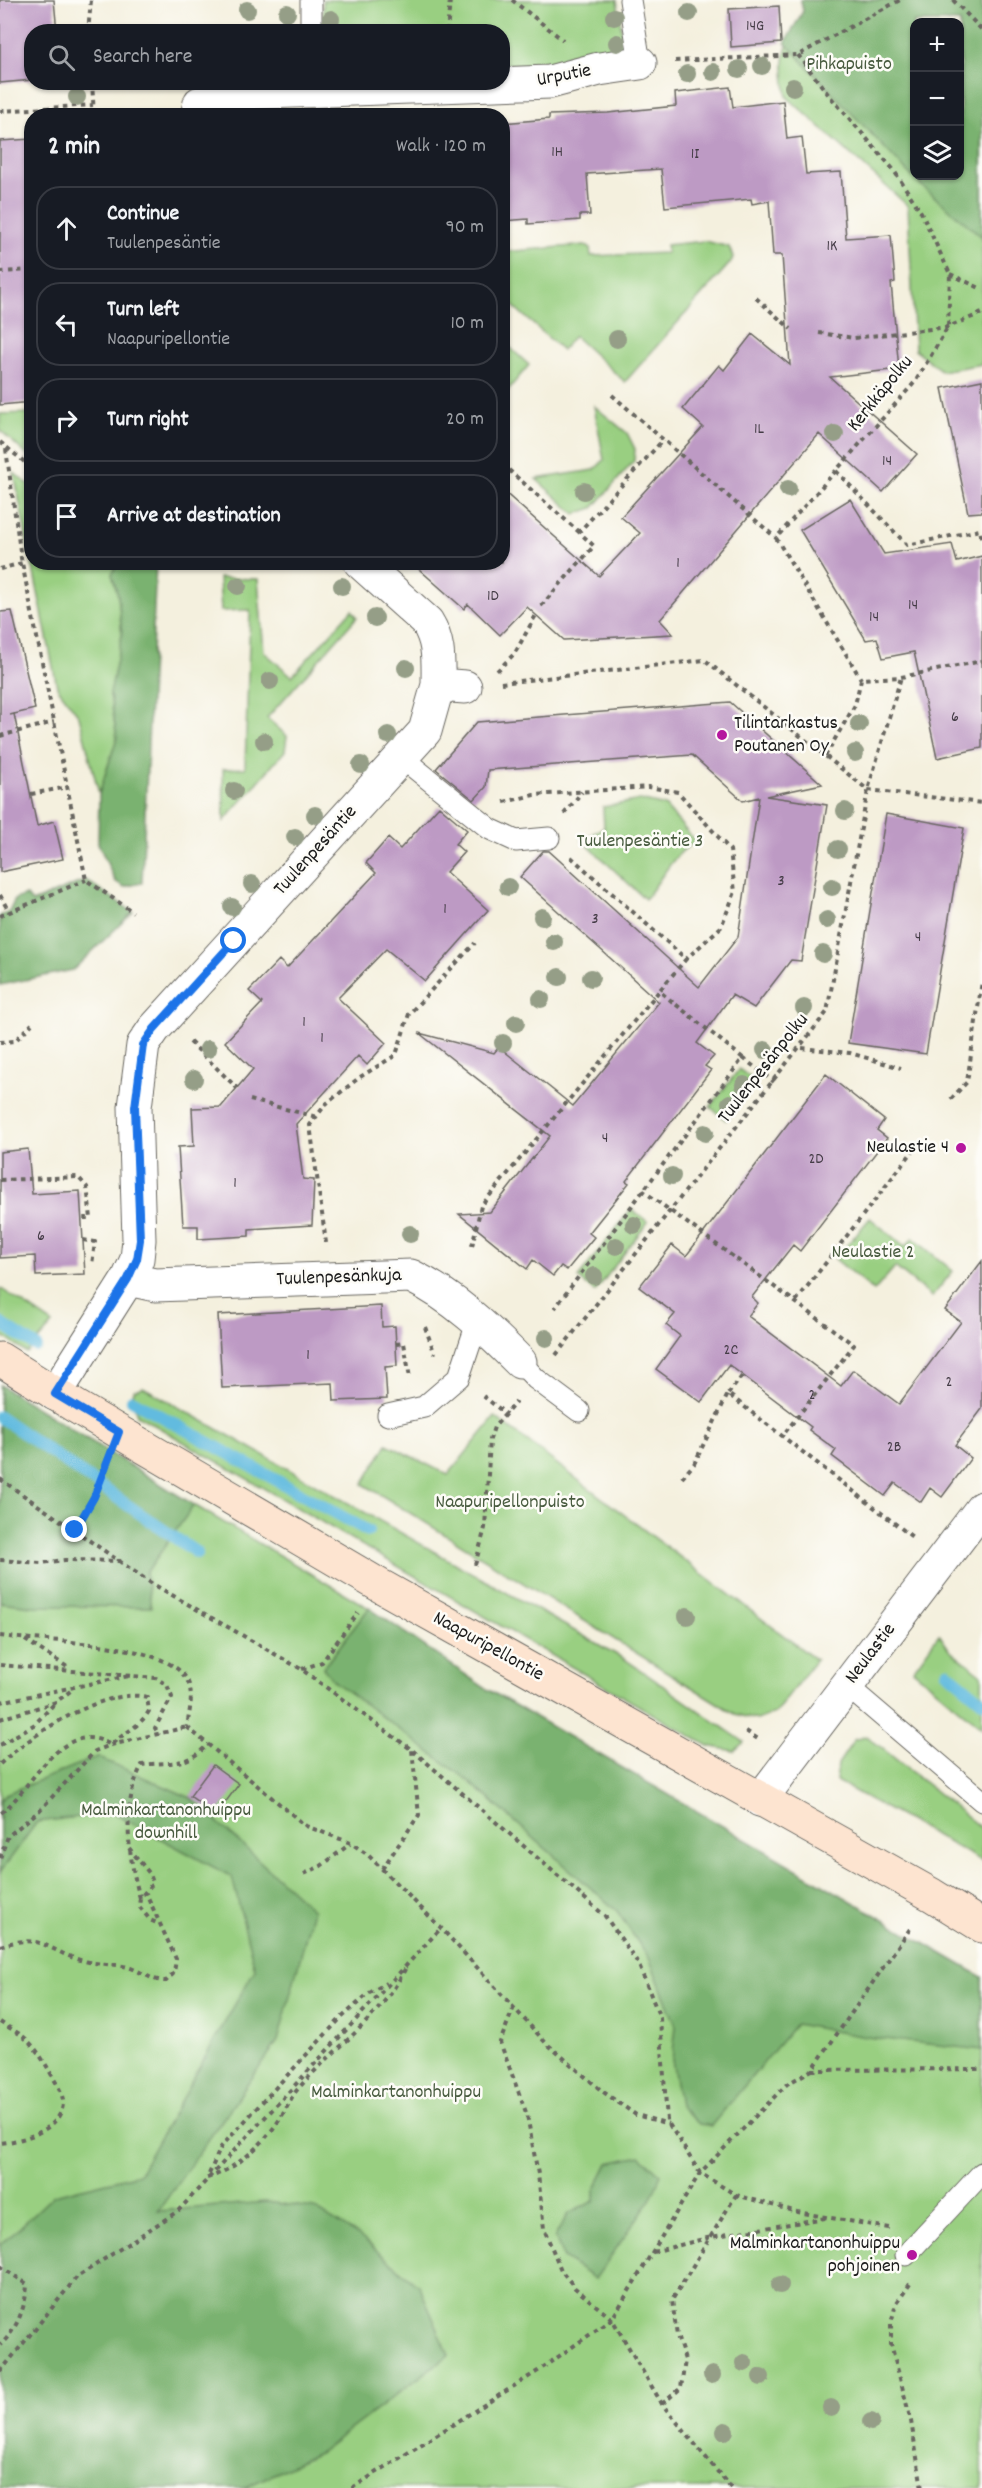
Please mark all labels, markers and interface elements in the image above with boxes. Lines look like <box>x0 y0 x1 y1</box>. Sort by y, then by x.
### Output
house number: 14G <box>746 15 764 38</box>
map controls <box>910 18 964 180</box>
button: + <box>910 18 964 72</box>
search box <box>24 24 510 90</box>
icon: search <box>45 41 78 74</box>
text: Search here <box>93 42 192 73</box>
park label: Pihkapuisto <box>806 51 892 79</box>
street label: Urputie <box>534 57 594 95</box>
button: − <box>910 72 964 126</box>
button: layers <box>910 126 964 180</box>
text: 2 min <box>48 129 100 166</box>
text: Walk · 120 m <box>396 133 486 161</box>
house number: 1H <box>551 141 563 164</box>
house number: 1I <box>691 143 699 166</box>
text: Continue <box>107 199 179 230</box>
icon: ahead <box>50 212 83 245</box>
text: 90 m <box>446 214 484 242</box>
text: Tuulenpesäntie <box>107 230 221 258</box>
house number: 1K <box>827 235 837 258</box>
text: Turn left <box>107 295 179 326</box>
icon: left <box>50 308 83 341</box>
text: 10 m <box>450 310 484 338</box>
text: Naapuripellontie <box>107 326 230 354</box>
street label: Kerkkäpolku <box>841 350 921 438</box>
icon: right <box>50 404 83 437</box>
text: Turn right <box>107 405 189 436</box>
text: 20 m <box>446 406 484 434</box>
house number: 1L <box>754 418 764 441</box>
house number: 14 <box>882 450 892 473</box>
icon: arrive <box>50 500 83 533</box>
text: Arrive at destination <box>107 501 281 532</box>
house number: 1 <box>676 552 680 575</box>
house number: 1D <box>487 585 499 608</box>
house number: 14 <box>908 594 918 617</box>
house number: 14 <box>869 606 879 629</box>
house number: 6 <box>951 706 959 729</box>
place label: Tilintarkastus Poutanen Oy <box>734 710 838 761</box>
marker: Tilintarkastus Poutanen Oy <box>715 728 729 742</box>
street label: Tuulenpesäntie <box>268 799 365 903</box>
park label: Tuulenpesäntie 3 <box>577 828 704 856</box>
house number: 3 <box>777 870 785 893</box>
house number: 1 <box>443 898 447 921</box>
house number: 3 <box>591 908 599 931</box>
house number: 4 <box>915 926 921 949</box>
route start <box>220 927 246 953</box>
street label: Tuulenpesänpolku <box>712 1008 816 1130</box>
house number: 1 <box>302 1011 306 1034</box>
house number: 1 <box>320 1027 324 1050</box>
house number: 4 <box>602 1127 608 1150</box>
place label: Neulastie 4 <box>866 1134 949 1162</box>
marker: Neulastie 4 <box>954 1141 968 1155</box>
house number: 2D <box>808 1148 824 1171</box>
house number: 1 <box>233 1172 237 1195</box>
house number: 6 <box>37 1225 45 1248</box>
park label: Neulastie 2 <box>831 1239 915 1267</box>
street label: Tuulenpesänkuja <box>276 1262 403 1294</box>
house number: 2C <box>724 1339 739 1362</box>
house number: 1 <box>306 1344 310 1367</box>
house number: 2 <box>946 1371 953 1394</box>
house number: 2 <box>809 1384 816 1407</box>
house number: 2B <box>887 1436 901 1459</box>
park label: Naapuripellonpuisto <box>435 1489 585 1517</box>
route end <box>61 1516 87 1542</box>
street label: Naapuripellontie <box>427 1605 549 1689</box>
street label: Neulastie <box>839 1618 903 1690</box>
park label: Malminkartanonhuippu downhill <box>81 1797 251 1848</box>
park label: Malminkartanonhuippu <box>311 2079 481 2107</box>
place label: Malminkartanonhuippu pohjoinen <box>730 2230 900 2281</box>
marker: Malminkartanonhuippu pohjoinen <box>905 2248 919 2262</box>

